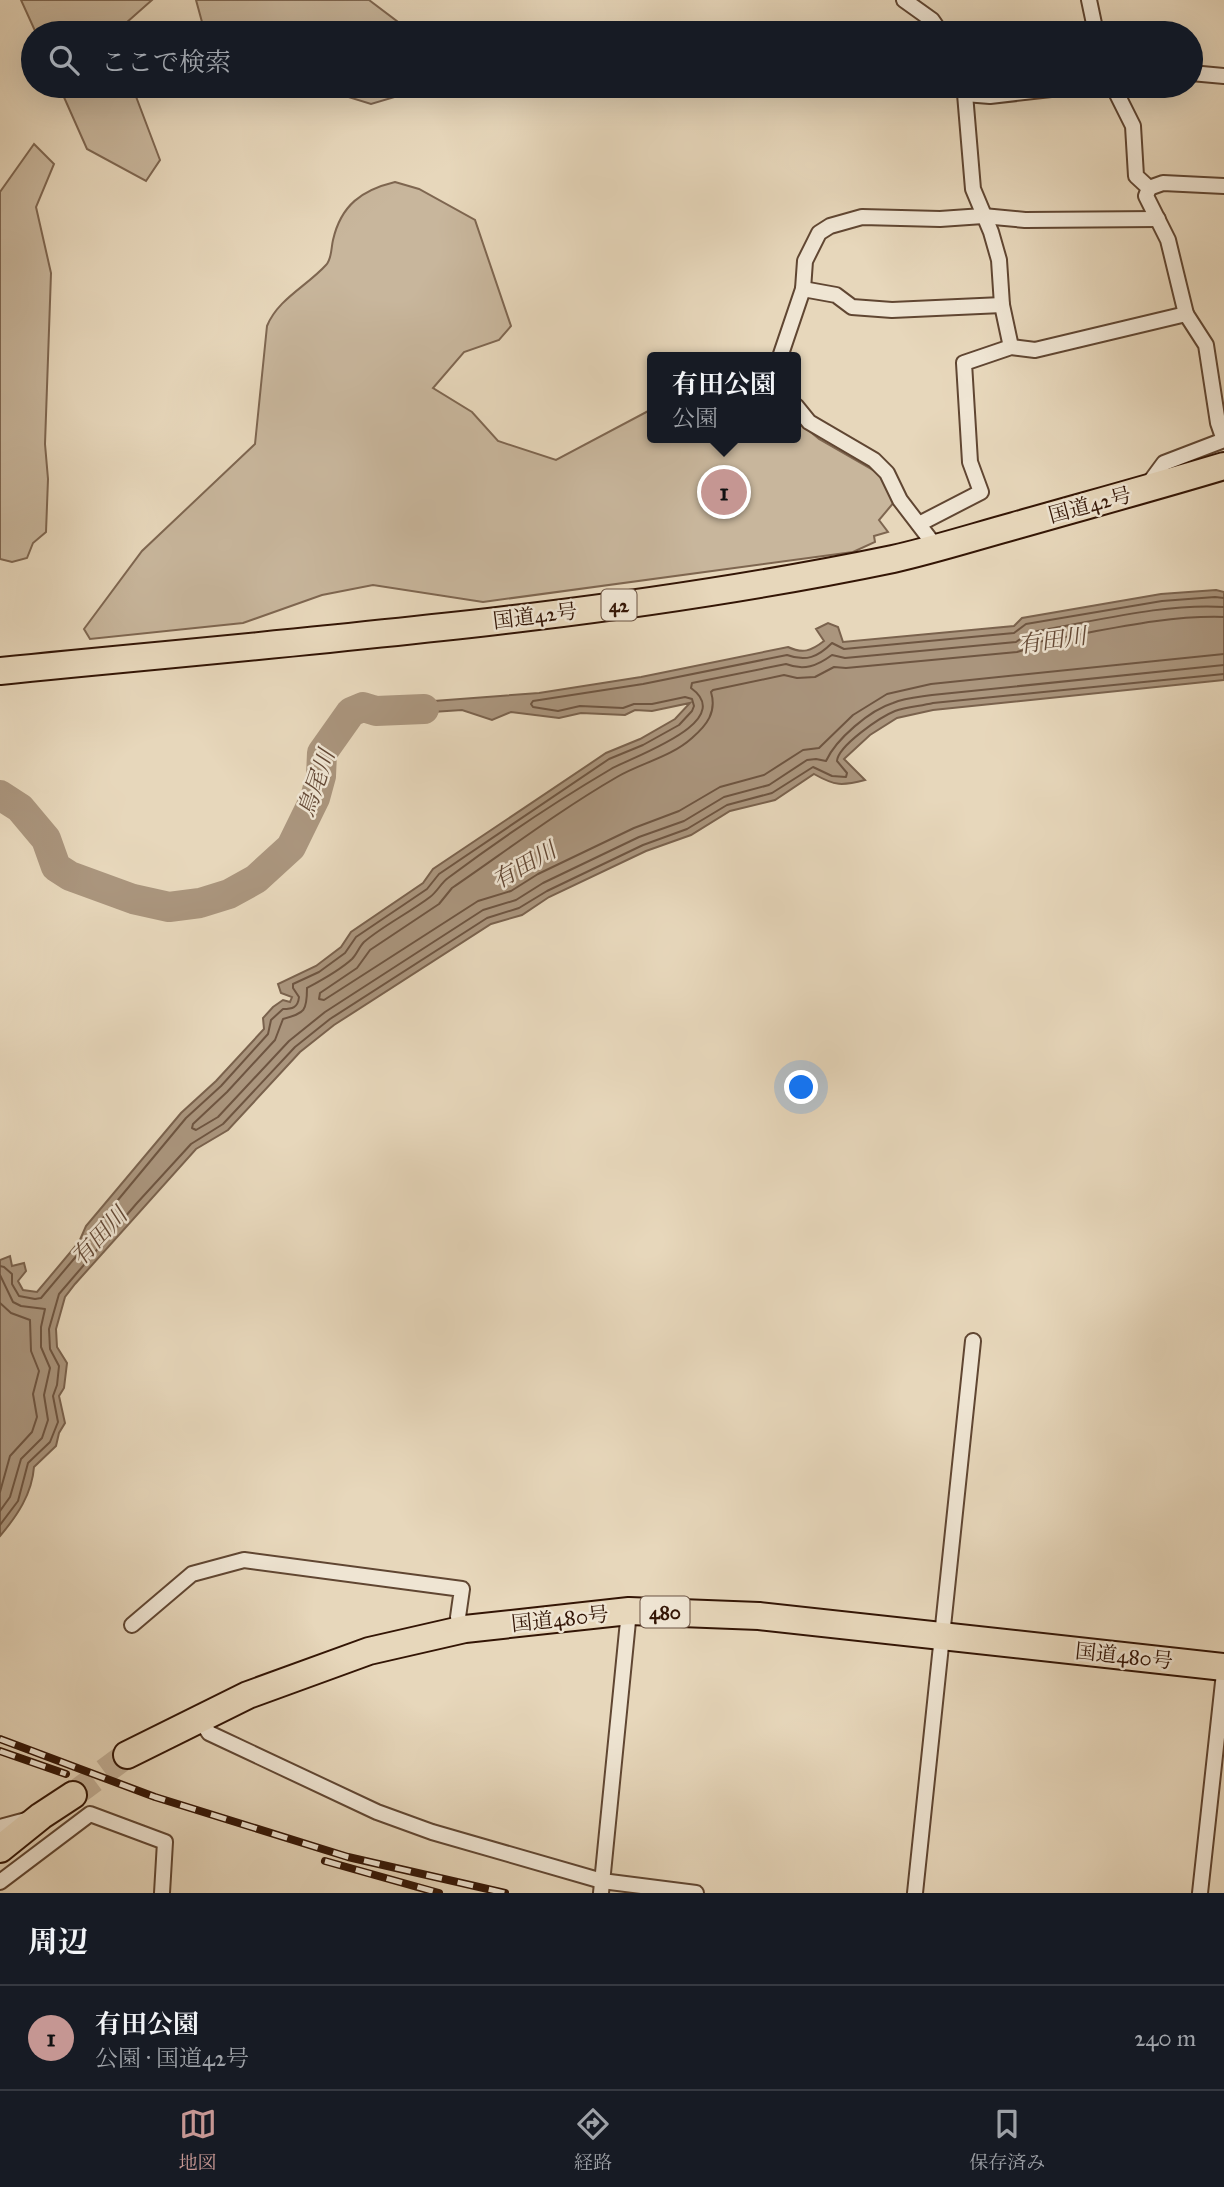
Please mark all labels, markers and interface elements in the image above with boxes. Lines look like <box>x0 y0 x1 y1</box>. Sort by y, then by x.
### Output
search box <box>21 21 1203 98</box>
icon: search <box>45 41 83 79</box>
text: ここで検索 <box>101 46 231 78</box>
popup <box>647 352 801 443</box>
text: 有田公園 <box>672 368 776 400</box>
text: 公園 <box>672 404 718 432</box>
pin: 1 <box>701 466 747 518</box>
street label: 国道42号 <box>1046 481 1134 529</box>
road number: 42 <box>602 590 636 620</box>
street label: 国道42号 <box>491 598 579 634</box>
water label: 有田川 <box>1016 621 1091 659</box>
water label: 鳥尾川 <box>292 743 341 820</box>
water label: 有田川 <box>487 834 563 894</box>
your location <box>784 1070 818 1104</box>
water label: 有田川 <box>65 1199 135 1271</box>
road number: 480 <box>640 1596 690 1628</box>
street label: 国道480号 <box>510 1601 610 1637</box>
street label: 国道480号 <box>1074 1638 1174 1674</box>
text: 周辺 <box>28 1924 88 1960</box>
text: 有田公園 <box>95 2008 199 2040</box>
text: 1 <box>46 2024 56 2052</box>
text: 240 m <box>1134 2024 1196 2052</box>
text: 公園 · 国道42号 <box>95 2044 249 2072</box>
tab: 地図 <box>179 2105 217 2174</box>
tab: 経路 <box>574 2105 612 2174</box>
tab: 保存済み <box>969 2105 1045 2174</box>

